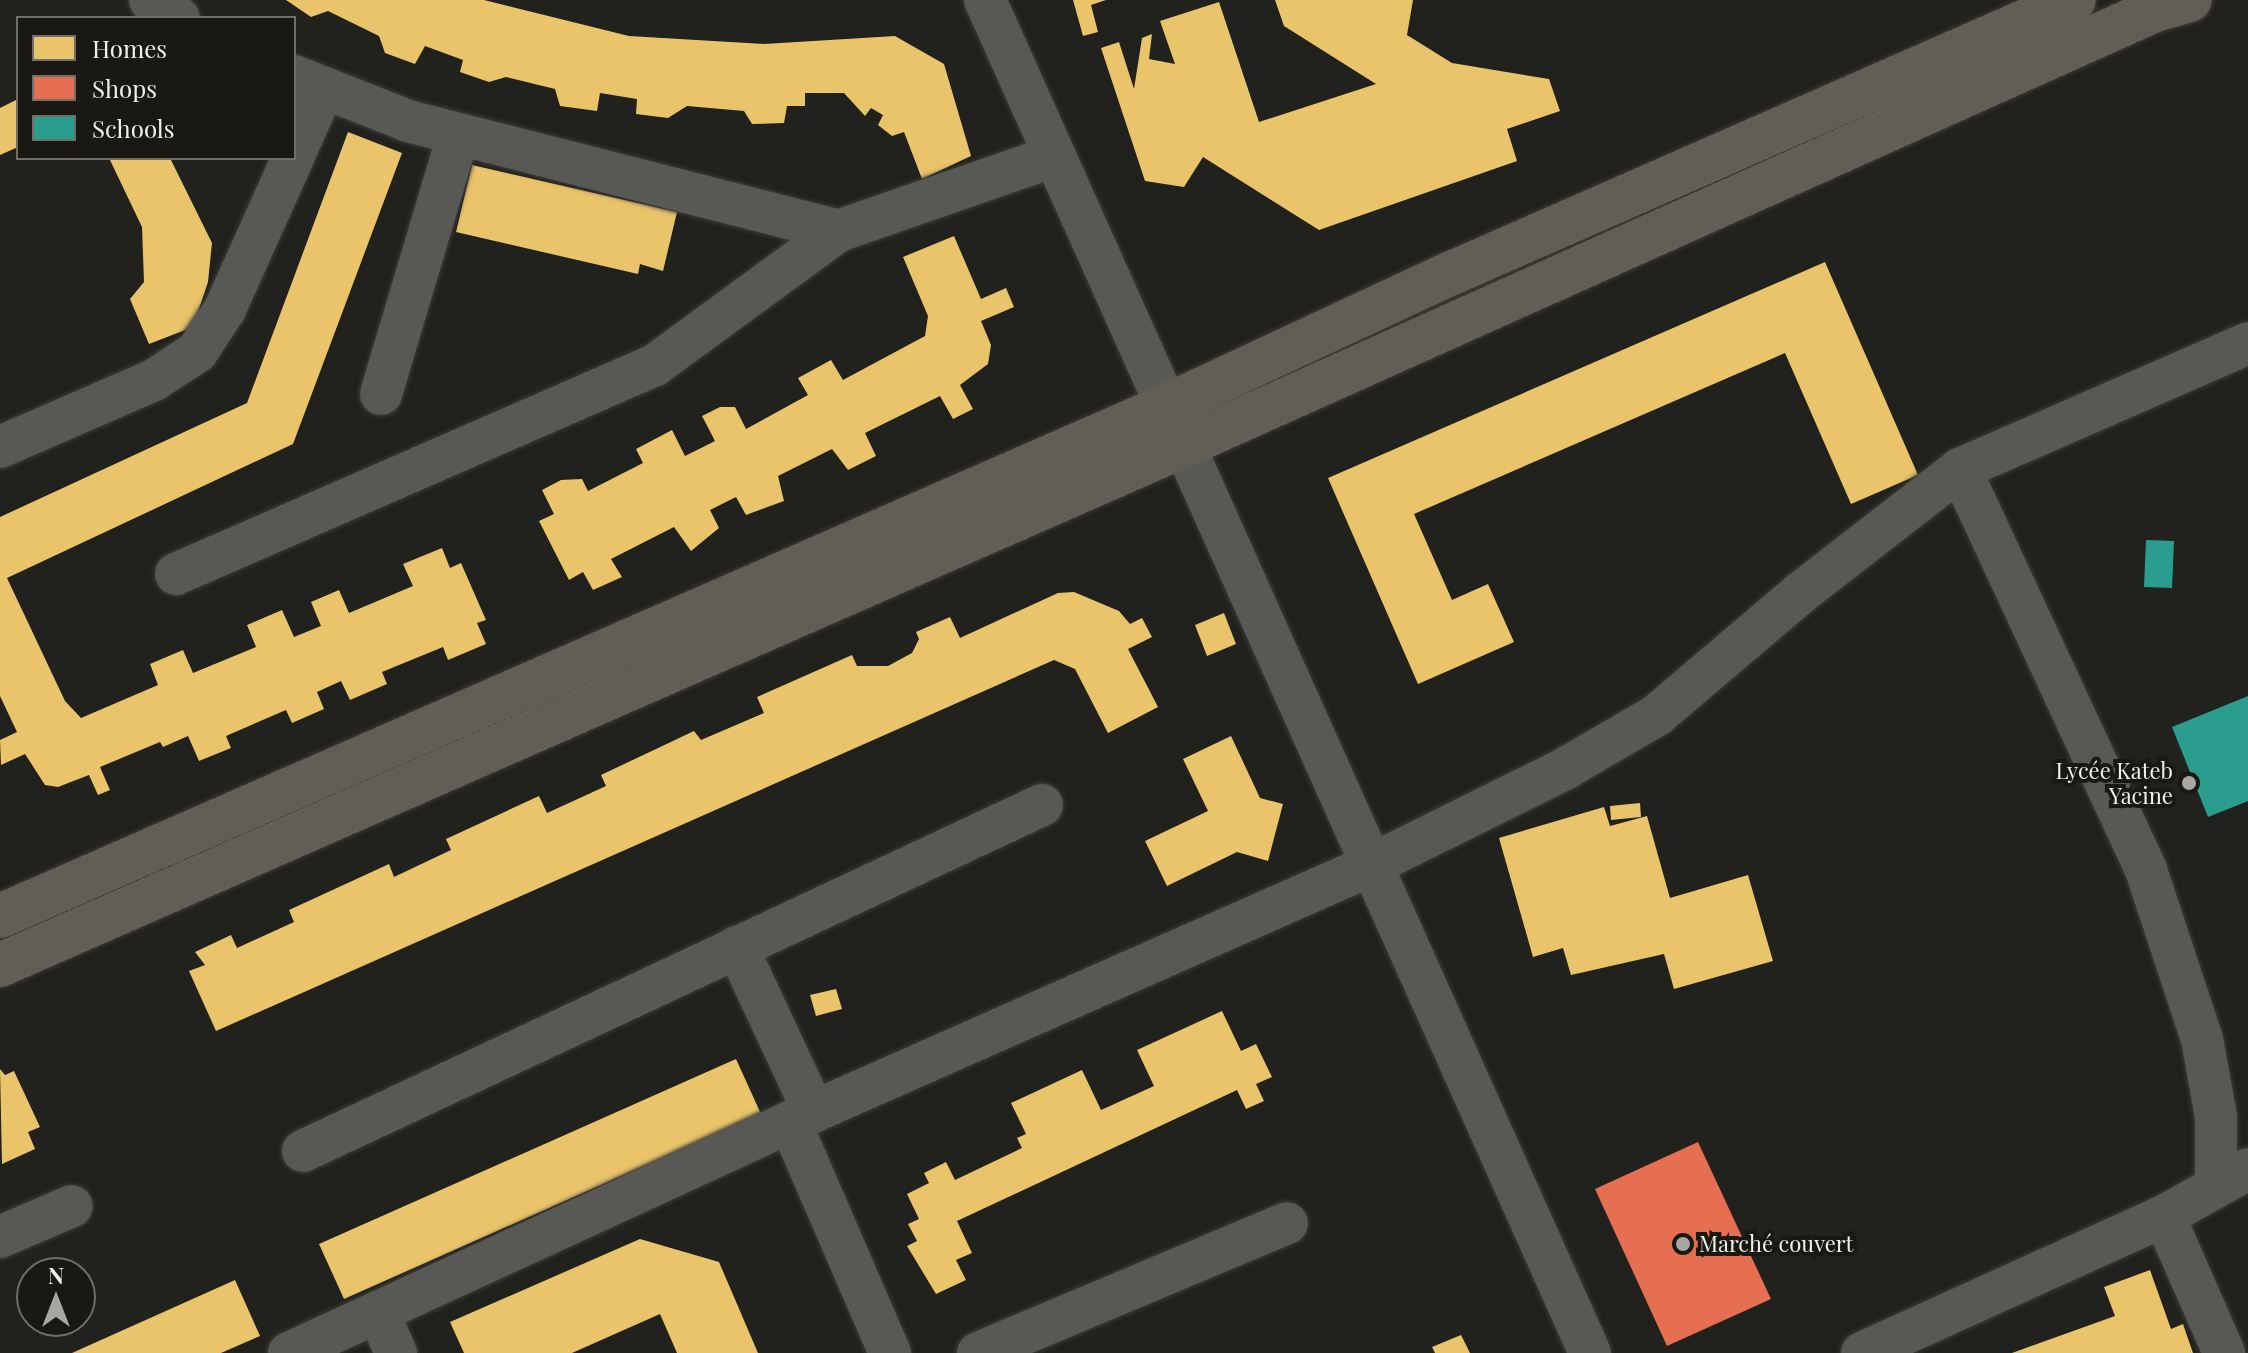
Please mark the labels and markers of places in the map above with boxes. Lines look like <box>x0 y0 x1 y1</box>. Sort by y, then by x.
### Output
place label: Lycée Kateb Yacine <box>2055 757 2173 808</box>
marker: Lycée Kateb Yacine <box>2180 774 2198 792</box>
place label: Marché couvert <box>1699 1231 1853 1257</box>
marker: Marché couvert <box>1674 1235 1692 1253</box>

